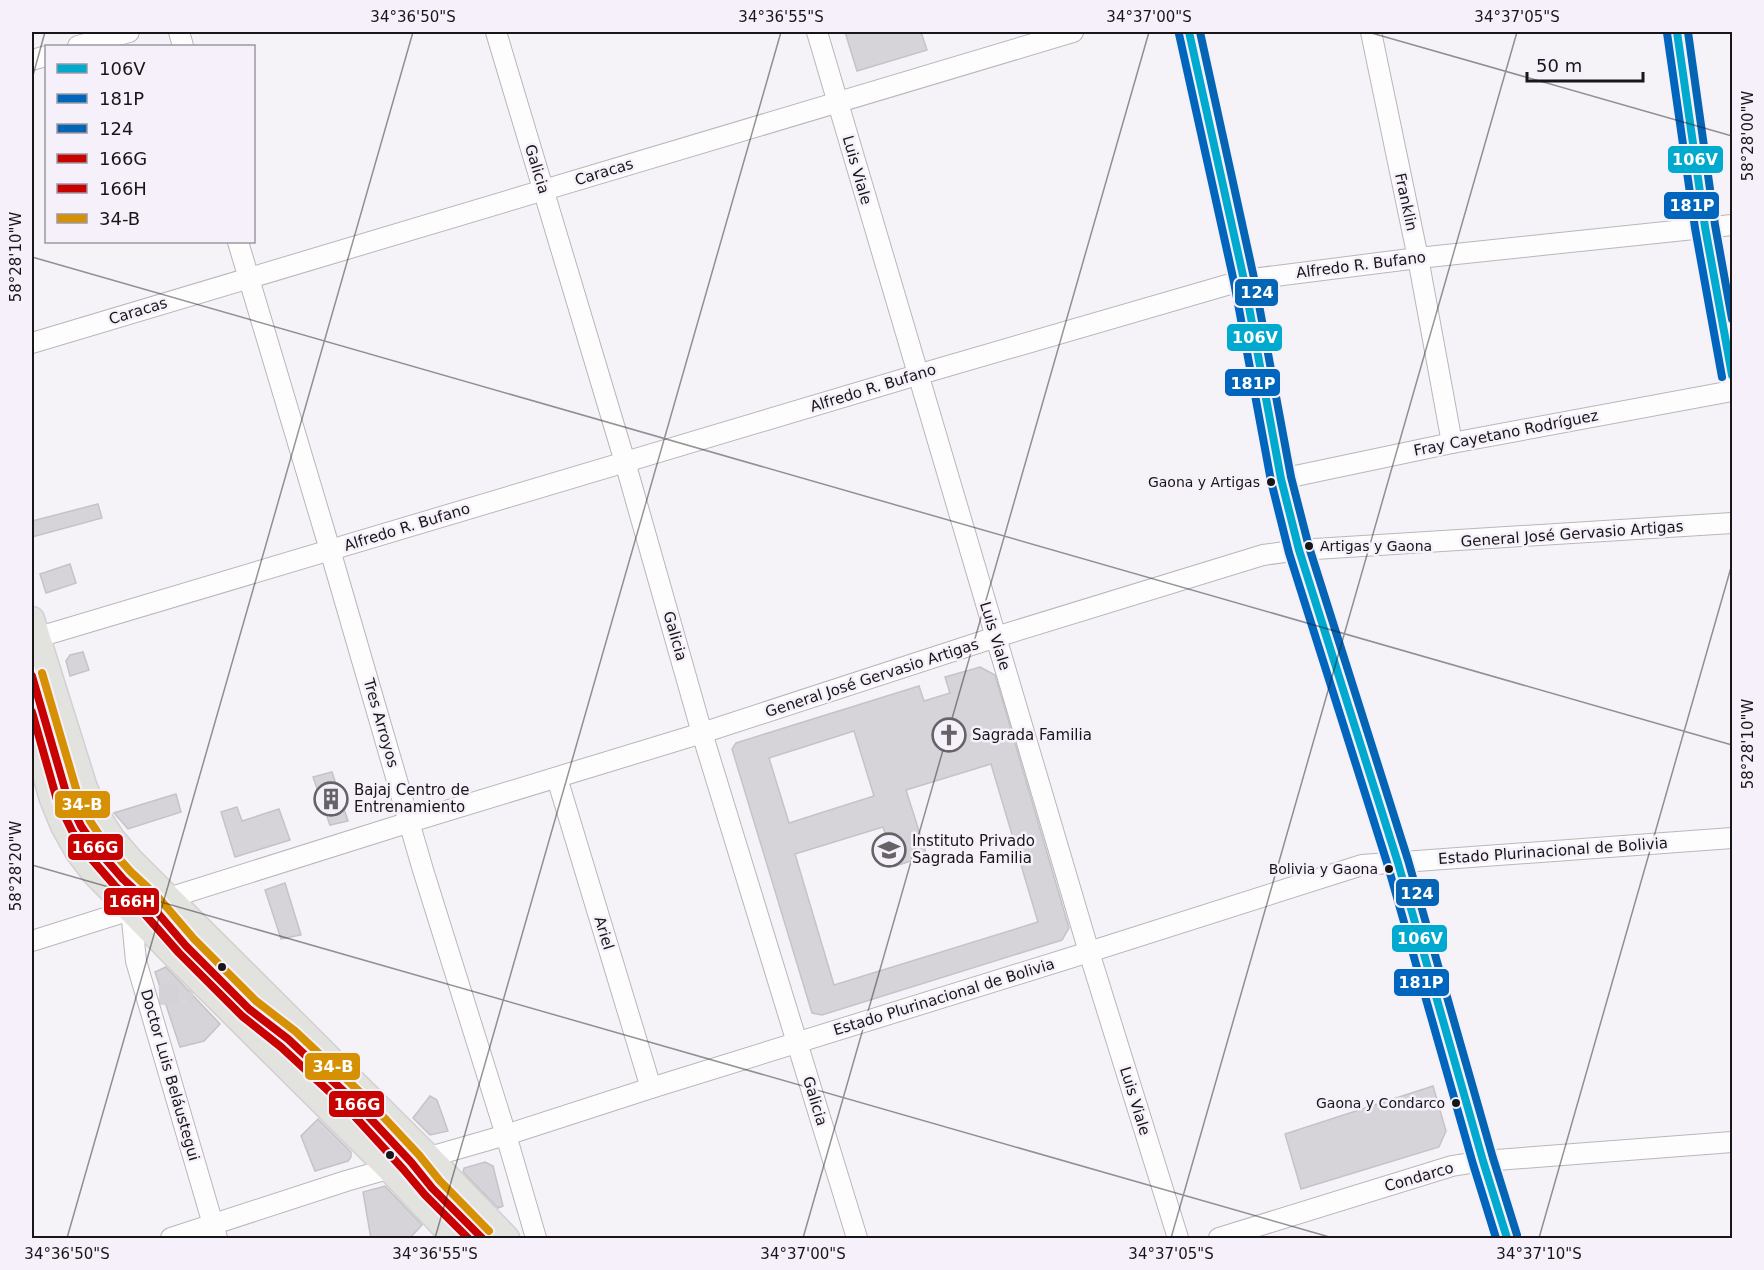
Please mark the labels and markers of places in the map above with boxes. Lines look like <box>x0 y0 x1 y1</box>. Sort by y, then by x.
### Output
place label: Gaona y Artigas <box>1148 474 1260 490</box>
marker: Gaona y Artigas <box>1265 476 1277 488</box>
place label: Artigas y Gaona <box>1320 538 1432 554</box>
marker: Artigas y Gaona <box>1303 540 1315 552</box>
church icon: Sagrada Familia <box>931 717 967 753</box>
place label: Sagrada Familia <box>972 726 1092 744</box>
building icon: Bajaj Centro de Entrenamiento <box>313 781 349 817</box>
place label: Bajaj Centro de Entrenamiento <box>354 781 469 816</box>
school or university icon: Instituto Privado Sagrada Familia <box>871 832 907 868</box>
place label: Instituto Privado Sagrada Familia <box>912 832 1035 867</box>
place label: Bolivia y Gaona <box>1269 861 1378 877</box>
marker: Bolivia y Gaona <box>1383 863 1395 875</box>
unlabelled marker <box>216 961 228 973</box>
place label: Gaona y Condarco <box>1316 1095 1445 1111</box>
marker: Gaona y Condarco <box>1450 1097 1462 1109</box>
unlabelled marker <box>384 1149 396 1161</box>

